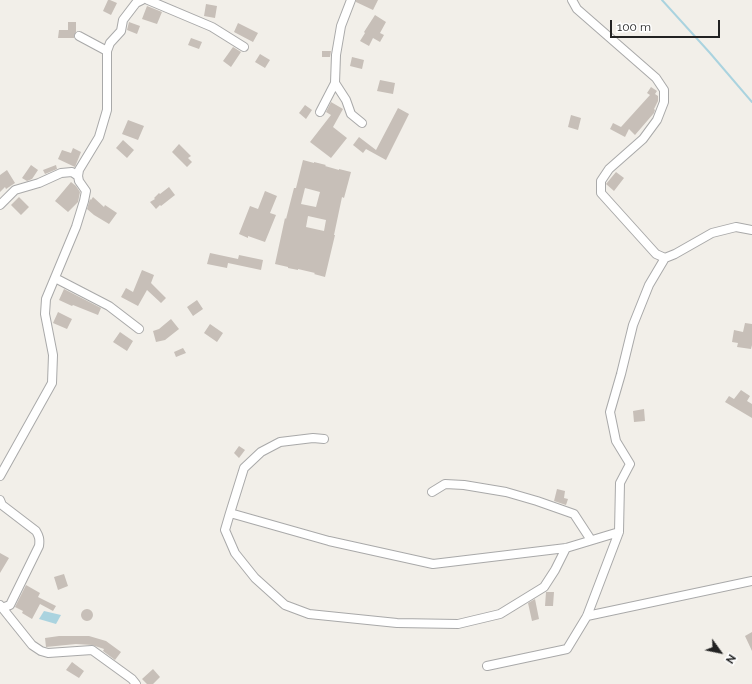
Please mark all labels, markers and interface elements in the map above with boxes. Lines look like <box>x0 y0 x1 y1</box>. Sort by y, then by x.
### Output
scale bar <box>612 12 722 38</box>
text: 100 m <box>617 20 651 34</box>
north arrow <box>700 632 740 672</box>
text: N <box>723 652 738 666</box>

